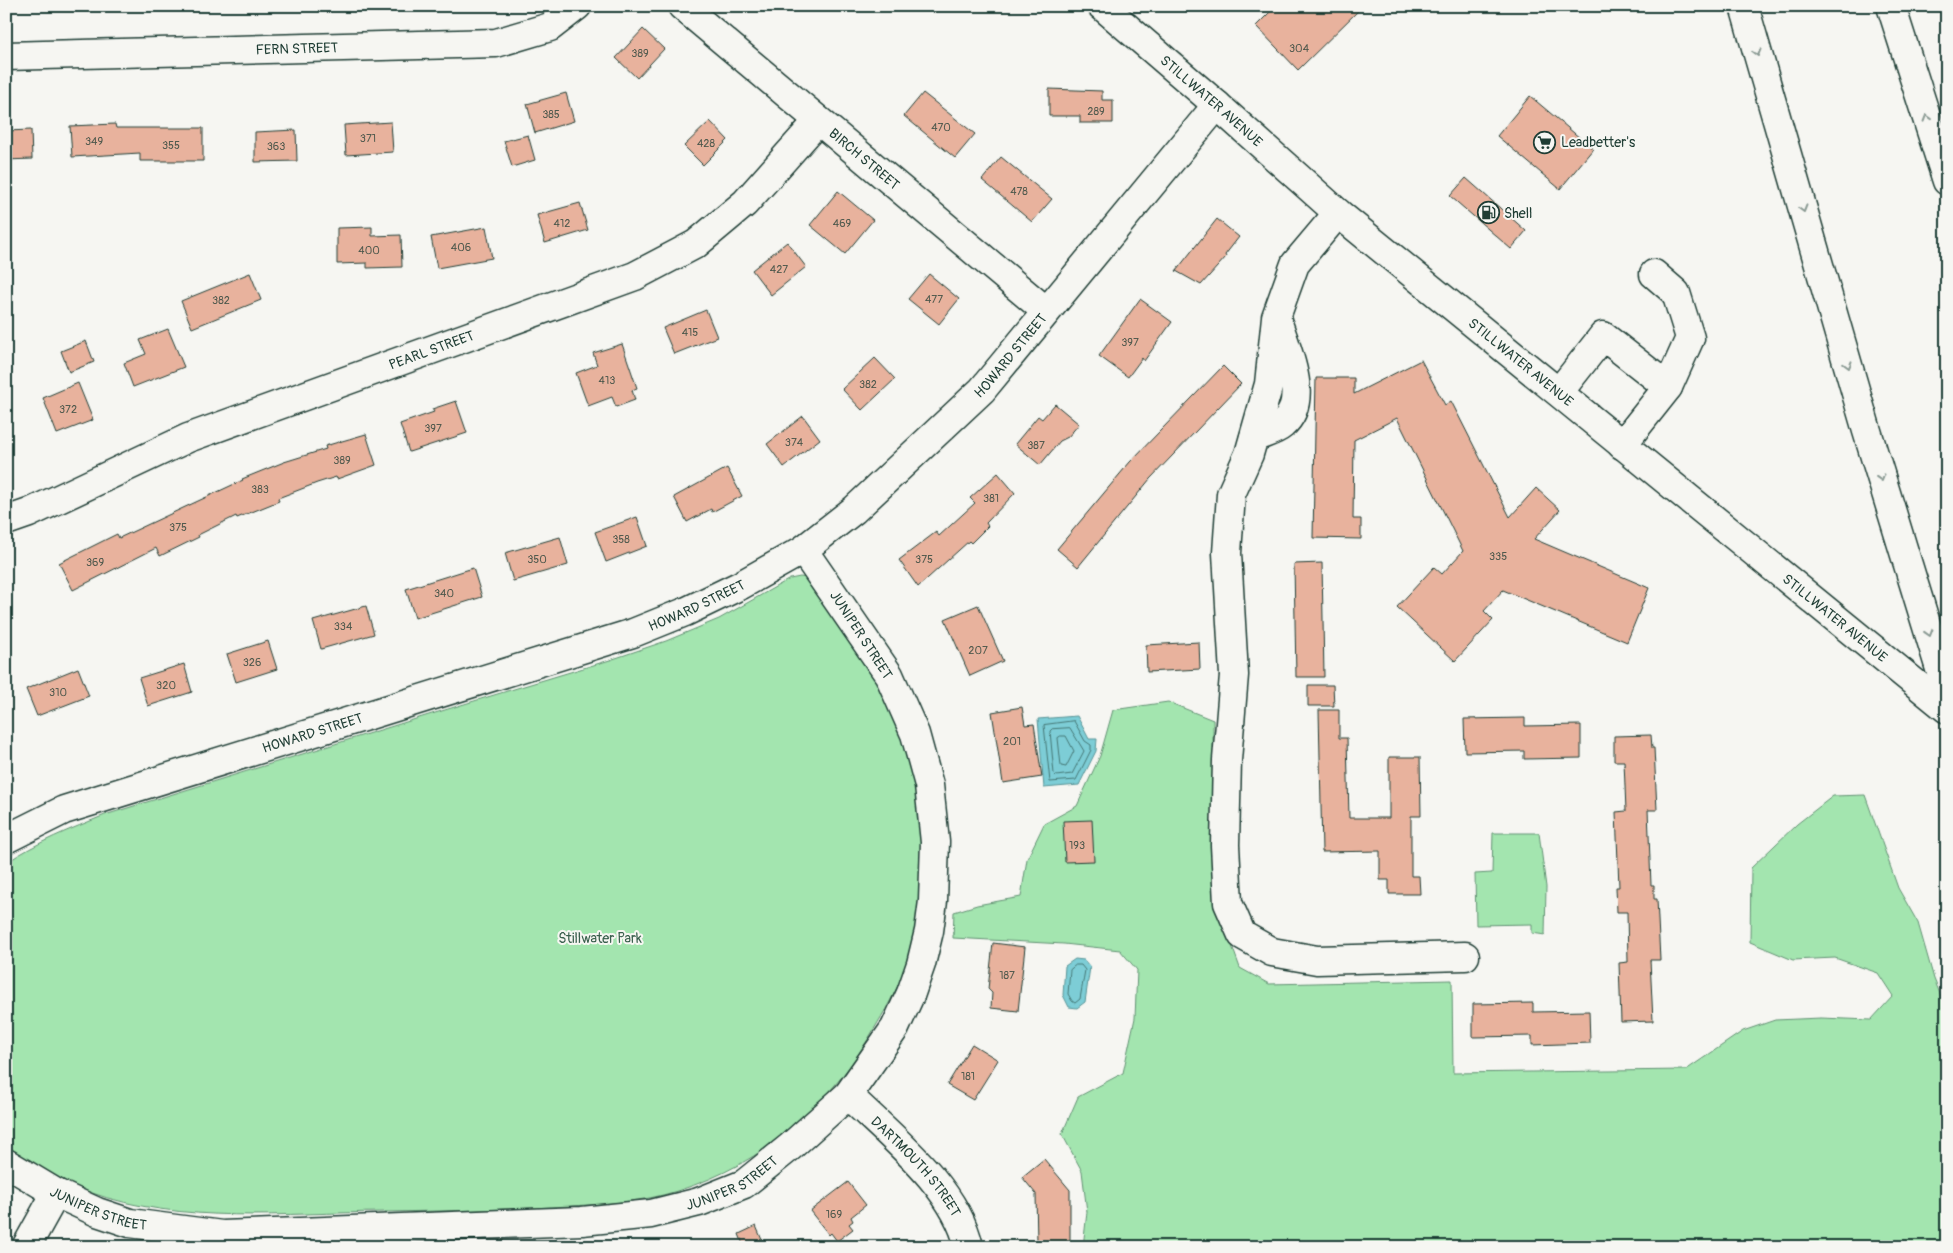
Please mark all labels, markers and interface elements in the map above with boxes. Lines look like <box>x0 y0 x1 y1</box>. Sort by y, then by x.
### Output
street label: FERN STREET <box>255 39 339 58</box>
house number: 304 <box>1289 42 1310 55</box>
house number: 389 <box>631 47 649 60</box>
one-way arrow <box>1752 48 1762 57</box>
street label: STILLWATER AVENUE <box>1157 52 1266 150</box>
house number: 289 <box>1087 105 1105 118</box>
house number: 385 <box>542 108 560 121</box>
one-way arrow <box>1923 114 1933 123</box>
house number: 470 <box>931 121 951 134</box>
street label: BIRCH STREET <box>826 124 903 193</box>
supermarket icon: Leadbetter's <box>1533 130 1557 154</box>
house number: 371 <box>360 132 376 145</box>
place label: Leadbetter's <box>1561 134 1636 151</box>
house number: 349 <box>85 135 103 148</box>
house number: 428 <box>697 137 715 150</box>
house number: 355 <box>162 139 180 152</box>
house number: 363 <box>267 140 285 153</box>
house number: 478 <box>1010 185 1028 198</box>
fuel station icon: Shell <box>1476 201 1500 225</box>
place label: Shell <box>1504 205 1532 222</box>
one-way arrow <box>1797 205 1807 213</box>
house number: 412 <box>554 217 570 230</box>
house number: 469 <box>833 217 852 230</box>
house number: 406 <box>451 241 471 254</box>
house number: 400 <box>358 244 380 257</box>
house number: 427 <box>770 263 788 276</box>
house number: 477 <box>925 293 943 306</box>
house number: 382 <box>212 294 230 307</box>
street label: HOWARD STREET <box>971 310 1050 401</box>
street label: STILLWATER AVENUE <box>1465 314 1577 410</box>
street label: PEARL STREET <box>386 326 477 373</box>
house number: 415 <box>682 326 698 339</box>
house number: 397 <box>1121 336 1139 349</box>
one-way arrow <box>1842 361 1852 369</box>
house number: 413 <box>599 374 615 387</box>
house number: 382 <box>859 378 877 391</box>
house number: 372 <box>59 403 77 416</box>
house number: 397 <box>424 422 442 435</box>
house number: 374 <box>785 436 804 449</box>
house number: 387 <box>1027 439 1045 452</box>
house number: 389 <box>333 454 351 467</box>
one-way arrow <box>1876 473 1886 482</box>
house number: 383 <box>251 483 269 496</box>
house number: 381 <box>983 492 999 505</box>
house number: 375 <box>169 521 187 534</box>
house number: 358 <box>612 533 630 546</box>
house number: 335 <box>1489 550 1507 563</box>
house number: 350 <box>527 553 547 566</box>
house number: 375 <box>915 553 933 566</box>
house number: 369 <box>86 556 104 569</box>
street label: STILLWATER AVENUE <box>1779 570 1891 666</box>
street label: HOWARD STREET <box>646 576 748 634</box>
house number: 340 <box>434 587 454 600</box>
street label: JUNIPER STREET <box>826 588 896 683</box>
house number: 334 <box>334 620 353 633</box>
one-way arrow <box>1923 629 1933 637</box>
house number: 207 <box>968 644 988 657</box>
house number: 326 <box>243 656 261 669</box>
house number: 320 <box>156 679 176 692</box>
house number: 310 <box>49 686 67 699</box>
street label: HOWARD STREET <box>260 709 365 756</box>
house number: 201 <box>1003 735 1021 748</box>
house number: 193 <box>1069 839 1085 852</box>
park label: Stillwater Park <box>558 930 642 947</box>
house number: 187 <box>999 969 1015 982</box>
house number: 181 <box>961 1070 975 1083</box>
street label: DARTMOUTH STREET <box>868 1113 965 1220</box>
street label: JUNIPER STREET <box>684 1152 781 1213</box>
street label: JUNIPER STREET <box>47 1183 148 1234</box>
house number: 169 <box>826 1208 843 1221</box>

